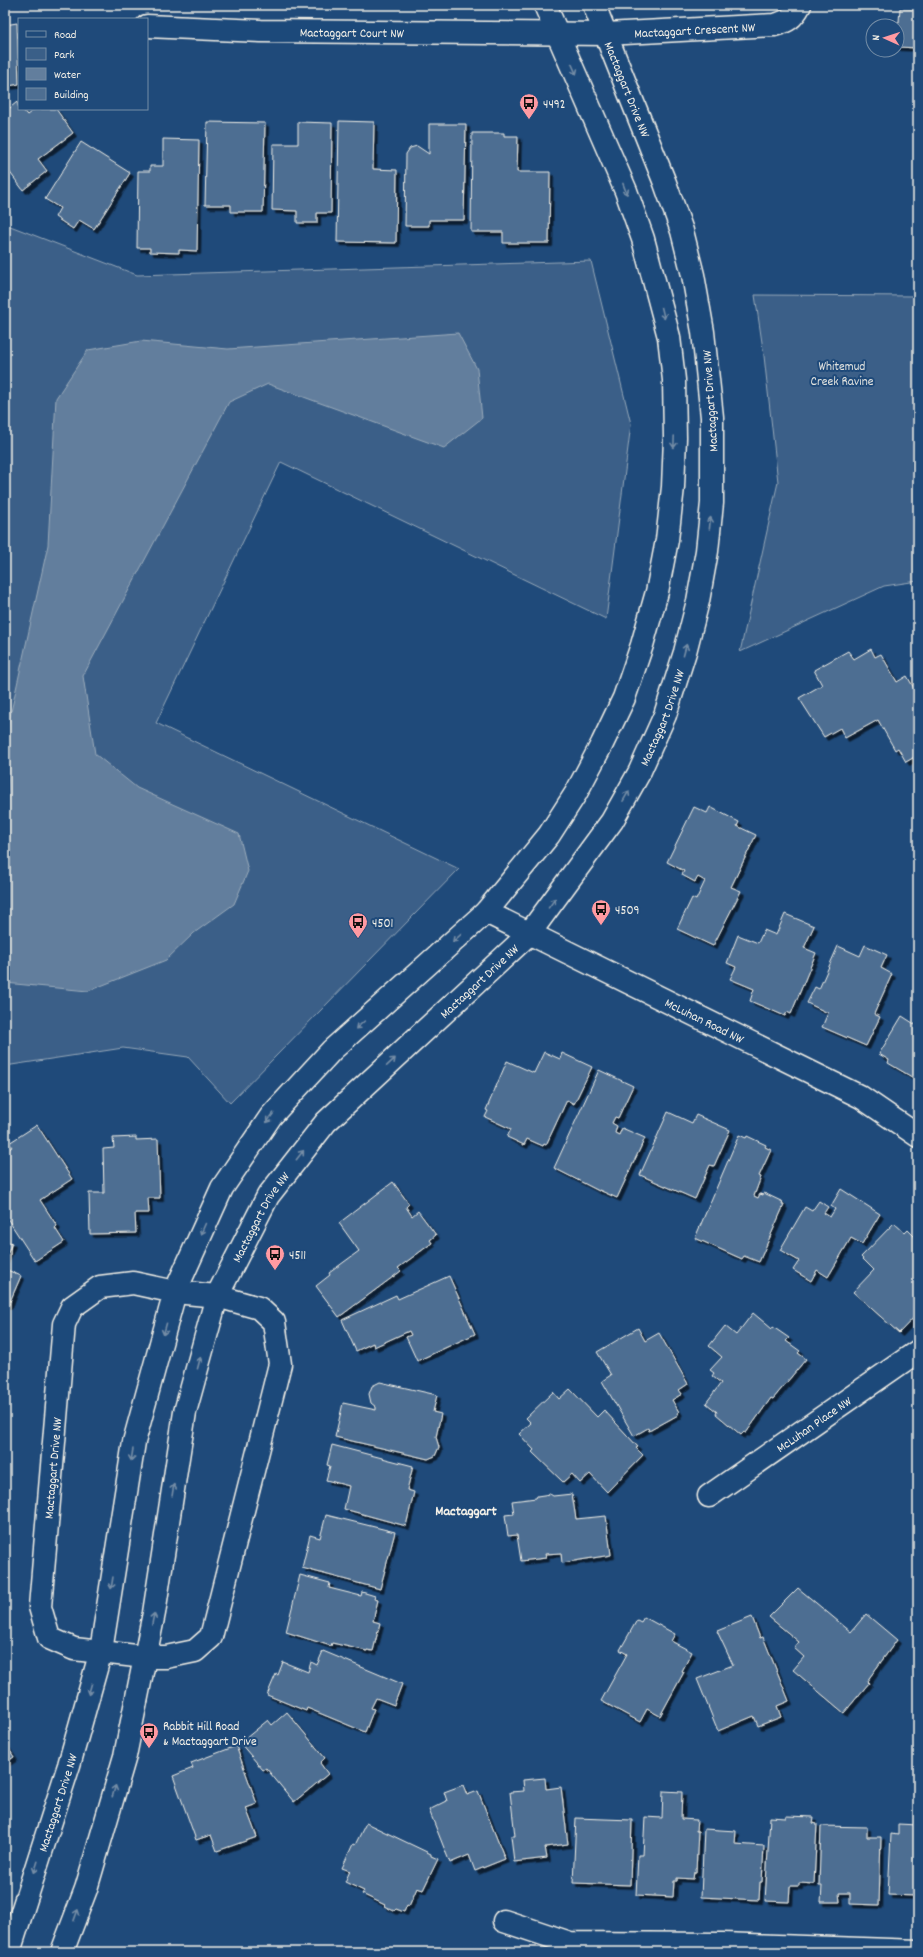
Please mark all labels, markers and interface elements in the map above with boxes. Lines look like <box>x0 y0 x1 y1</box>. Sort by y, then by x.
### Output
legend <box>18 18 148 110</box>
north arrow <box>865 18 905 58</box>
street label: Mactaggart Crescent NW <box>634 19 756 44</box>
street label: Mactaggart Court NW <box>300 24 405 44</box>
text: Road <box>54 27 76 44</box>
text: N <box>869 34 885 41</box>
street label: Mactaggart Drive NW <box>598 39 654 141</box>
text: Park <box>54 47 75 64</box>
one-way arrow <box>570 63 578 75</box>
text: Water <box>54 67 81 84</box>
text: Building <box>54 87 89 104</box>
bus stop icon: 4492 <box>518 92 540 120</box>
place label: 4492 <box>543 96 565 115</box>
one-way arrow <box>622 182 630 194</box>
one-way arrow <box>660 306 667 319</box>
street label: Mactaggart Drive NW <box>698 349 725 452</box>
park label: Whitemud Creek Ravine <box>811 358 874 392</box>
one-way arrow <box>671 435 678 448</box>
one-way arrow <box>707 517 714 530</box>
one-way arrow <box>682 644 689 657</box>
street label: Mactaggart Drive NW <box>636 667 691 770</box>
one-way arrow <box>623 790 631 802</box>
one-way arrow <box>548 898 556 909</box>
bus stop icon: 4509 <box>590 898 612 926</box>
place label: 4509 <box>615 902 639 921</box>
bus stop icon: 4501 <box>347 911 369 939</box>
place label: 4501 <box>372 915 393 934</box>
one-way arrow <box>452 933 462 943</box>
street label: Mactaggart Drive NW <box>436 940 525 1024</box>
street label: McLuhan Road NW <box>661 995 747 1050</box>
one-way arrow <box>355 1020 365 1029</box>
one-way arrow <box>386 1057 396 1067</box>
one-way arrow <box>265 1113 274 1124</box>
one-way arrow <box>296 1149 305 1160</box>
street label: Mactaggart Drive NW <box>229 1168 296 1266</box>
one-way arrow <box>199 1223 206 1235</box>
bus stop icon: 4511 <box>264 1243 286 1271</box>
place label: 4511 <box>289 1247 306 1266</box>
one-way arrow <box>160 1322 168 1335</box>
one-way arrow <box>195 1357 203 1370</box>
street label: McLuhan Place NW <box>773 1393 857 1459</box>
street label: Mactaggart Drive NW <box>41 1416 68 1520</box>
one-way arrow <box>128 1448 136 1461</box>
one-way arrow <box>169 1484 177 1497</box>
district label: Mactaggart <box>435 1502 497 1522</box>
one-way arrow <box>108 1577 116 1590</box>
one-way arrow <box>149 1613 157 1626</box>
one-way arrow <box>86 1682 93 1695</box>
place label: Rabbit Hill Road & Mactaggart Drive <box>163 1718 257 1752</box>
bus stop icon: Rabbit Hill Road & Mactaggart Drive <box>138 1721 160 1749</box>
street label: Mactaggart Drive NW <box>35 1751 84 1855</box>
one-way arrow <box>111 1785 118 1798</box>
one-way arrow <box>31 1860 39 1872</box>
one-way arrow <box>73 1909 80 1922</box>

